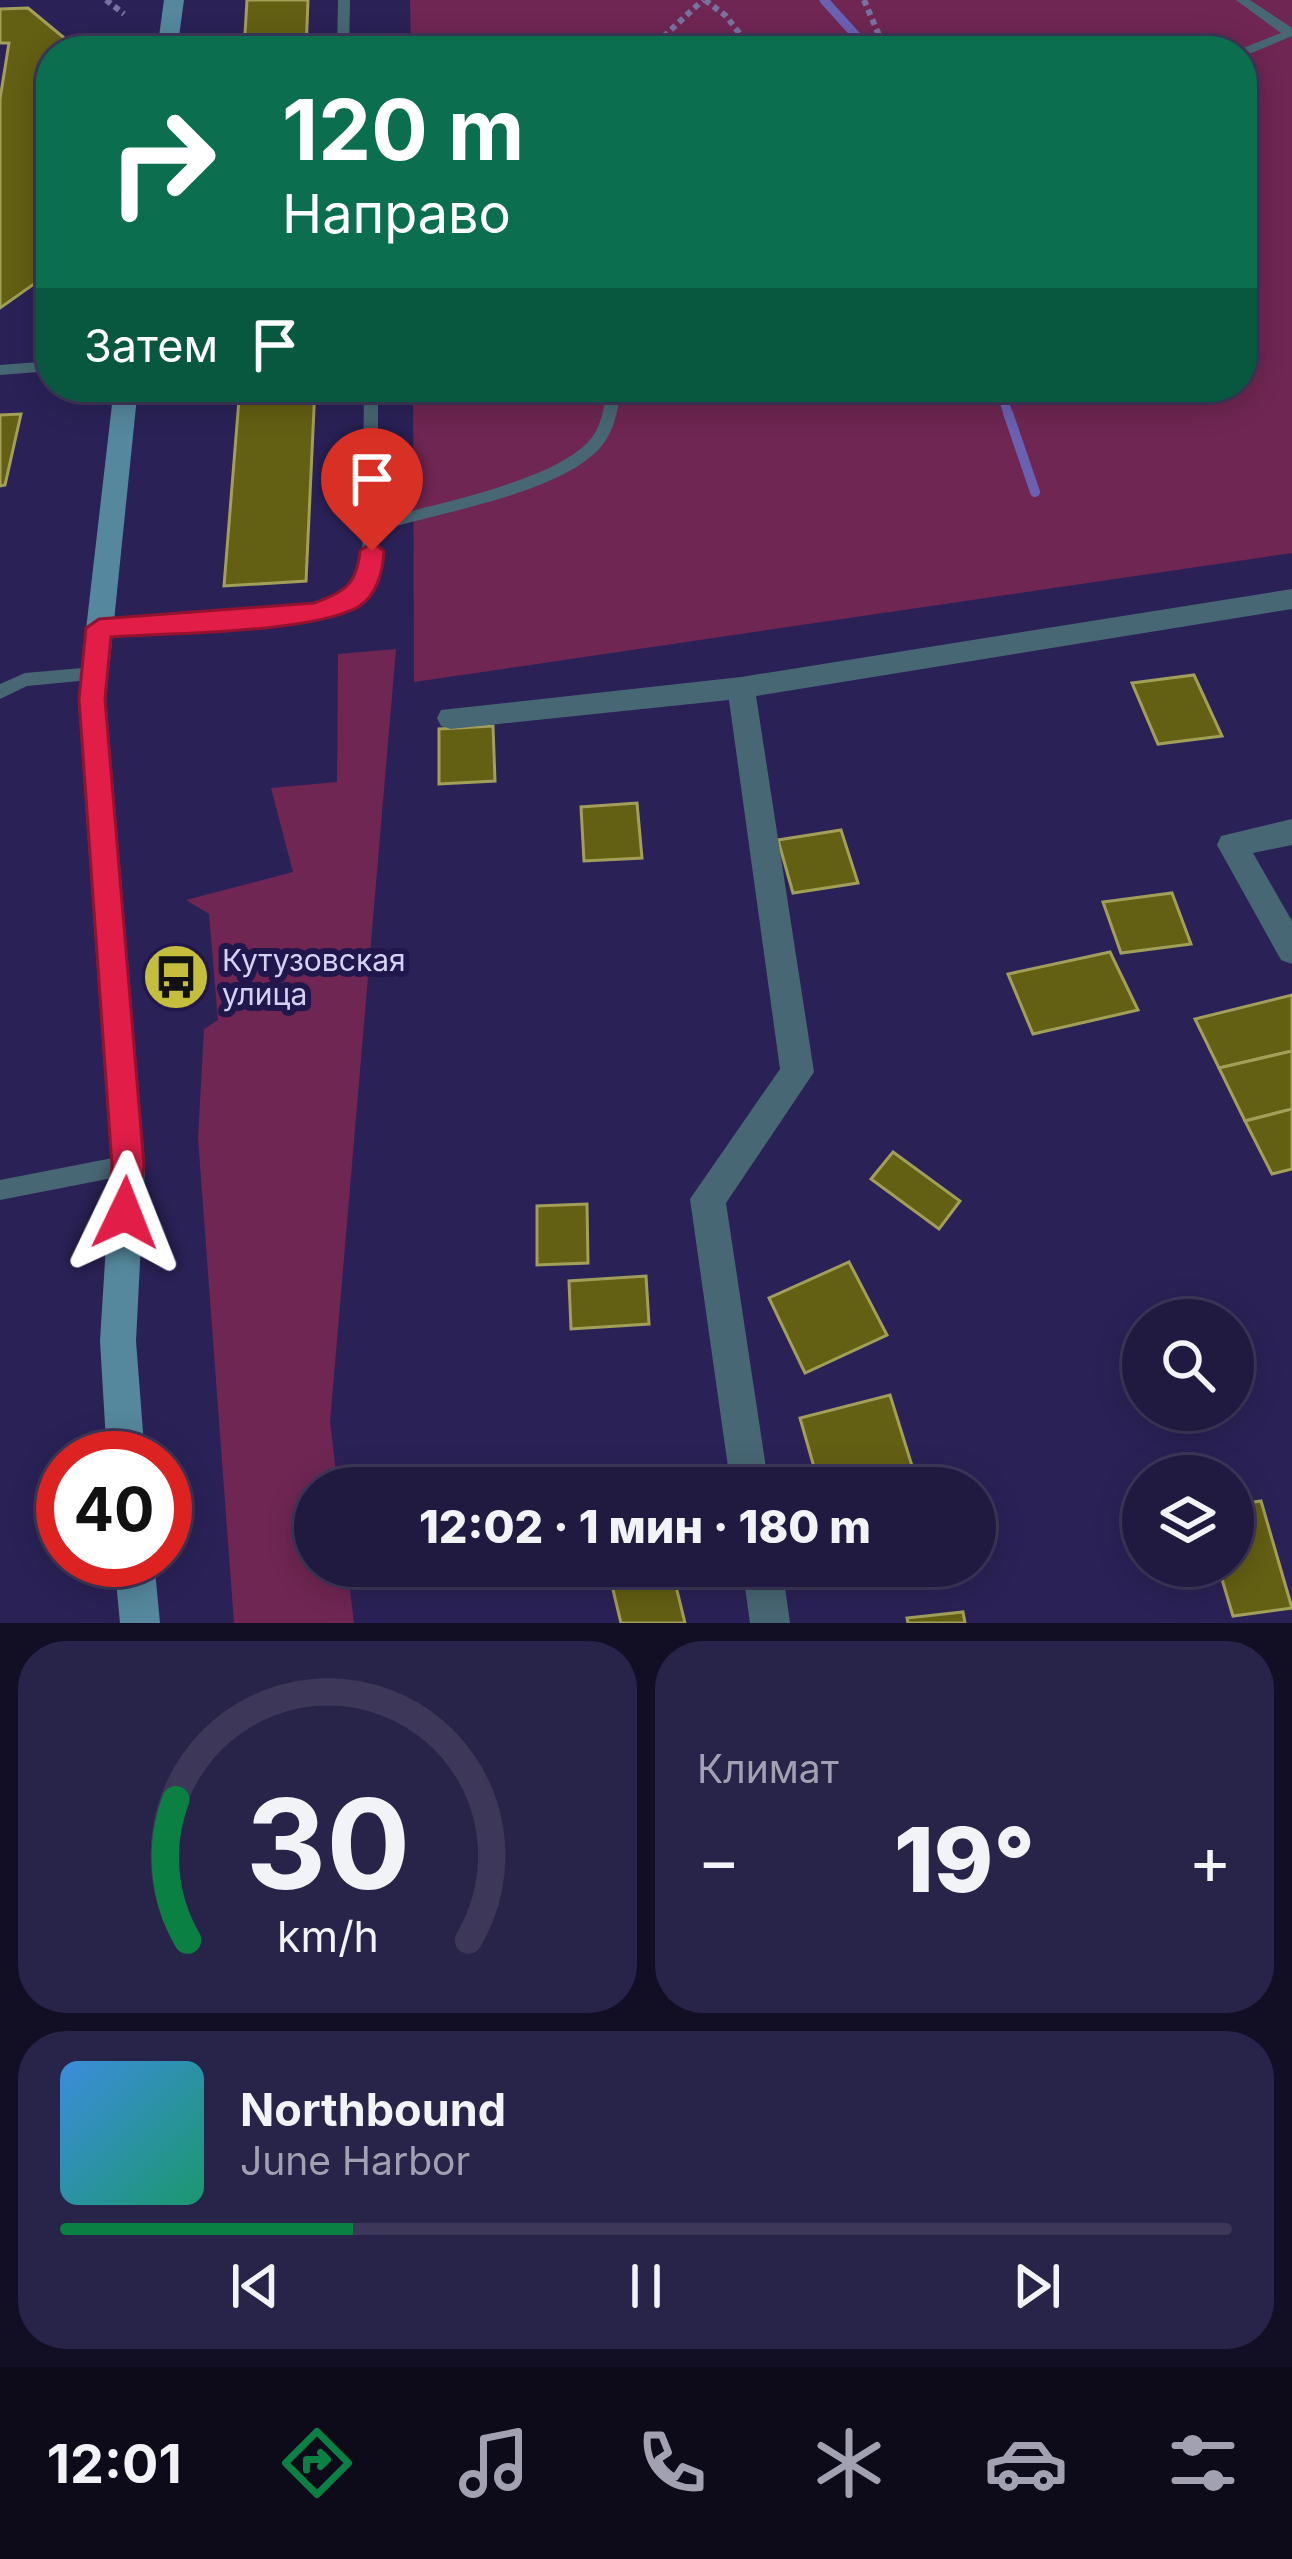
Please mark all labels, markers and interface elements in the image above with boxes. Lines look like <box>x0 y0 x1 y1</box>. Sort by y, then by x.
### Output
text: 120 m <box>282 79 524 180</box>
icon: right <box>84 84 240 240</box>
text: Направо <box>282 181 511 246</box>
icon: arrive <box>242 312 308 378</box>
text: Затем <box>84 318 218 373</box>
pin <box>321 428 423 551</box>
icon: arrive <box>339 446 405 512</box>
bus stop icon: Кутузовская улица <box>141 942 211 1012</box>
place label: Кутузовская улица <box>222 942 406 1012</box>
position arrow <box>62 1150 188 1276</box>
map controls <box>1122 1299 1254 1587</box>
button: search <box>1122 1299 1254 1431</box>
speed limit sign: 40 <box>36 1431 192 1587</box>
button: layers <box>1122 1455 1254 1587</box>
text: 12:02 · 1 мин · 180 m <box>419 1499 871 1554</box>
text: Климат <box>697 1745 839 1792</box>
text: 30 <box>245 1768 410 1919</box>
text: 19° <box>894 1805 1035 1914</box>
text: − <box>697 1820 741 1900</box>
text: + <box>1188 1820 1232 1900</box>
text: km/h <box>277 1910 378 1962</box>
text: Northbound <box>240 2082 506 2137</box>
text: June Harbor <box>240 2137 470 2184</box>
icon: previous <box>222 2253 288 2319</box>
icon: pause <box>613 2253 679 2319</box>
icon: next <box>1004 2253 1070 2319</box>
icon: directions <box>275 2421 359 2505</box>
icon: music <box>452 2421 536 2505</box>
icon: phone <box>630 2421 714 2505</box>
icon: climate <box>807 2421 891 2505</box>
icon: car <box>984 2421 1068 2505</box>
icon: filters <box>1161 2421 1245 2505</box>
text: 12:01 <box>47 2431 182 2496</box>

